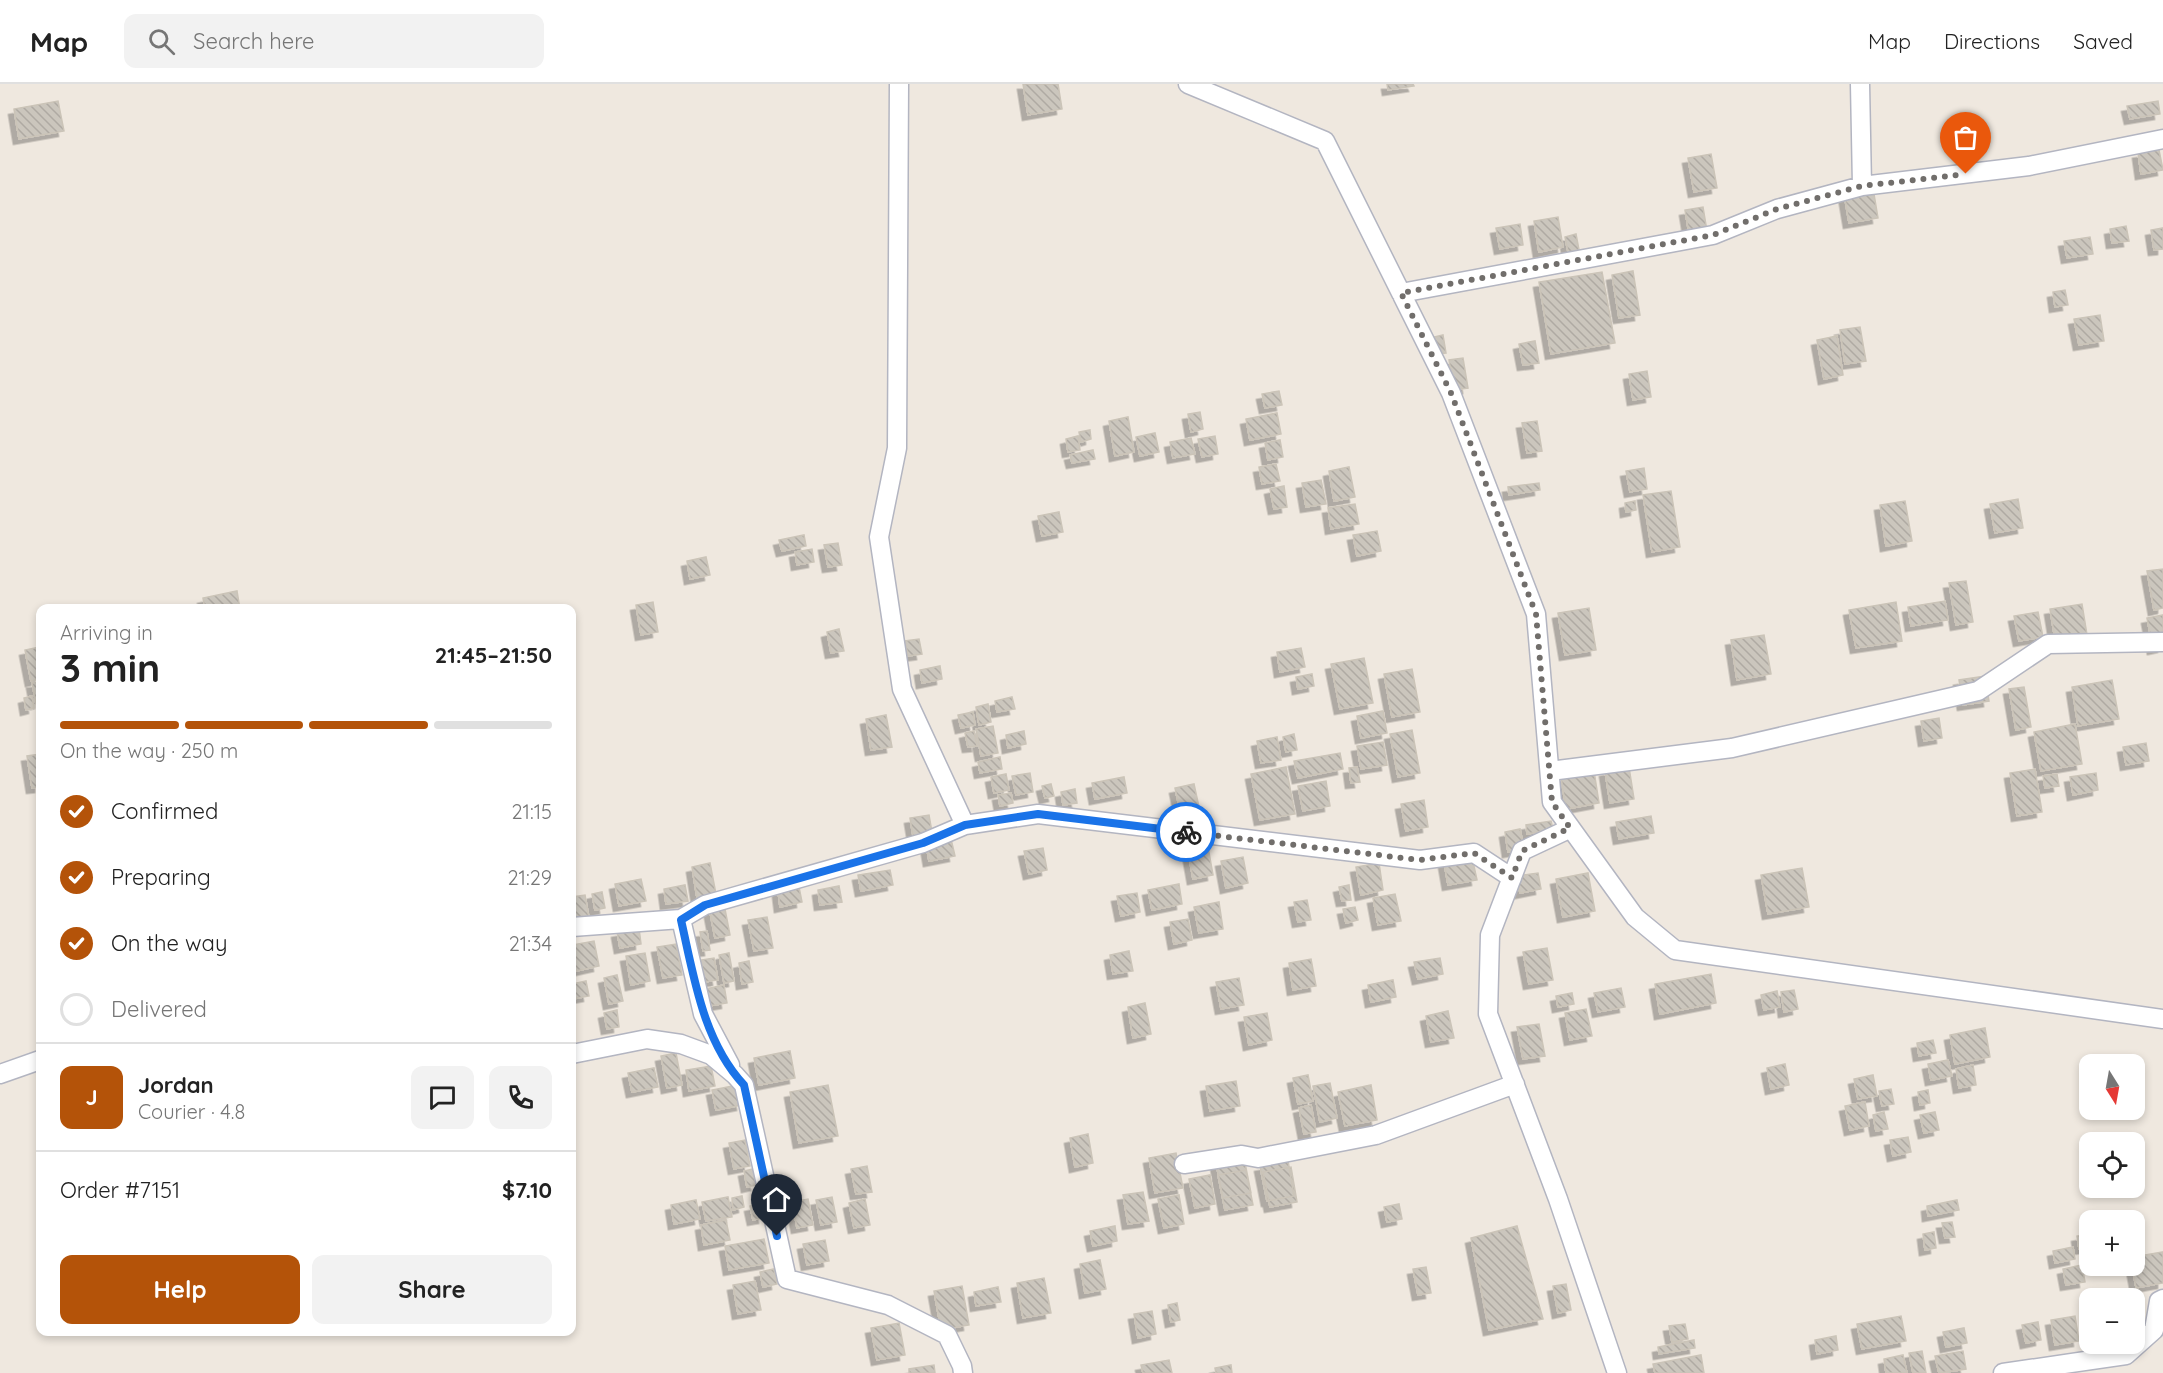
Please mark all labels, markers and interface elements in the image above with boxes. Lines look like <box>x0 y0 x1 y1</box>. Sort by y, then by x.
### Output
search box <box>124 14 544 68</box>
text: Map <box>30 24 88 59</box>
icon: search <box>145 25 178 58</box>
text: Search here <box>193 27 315 55</box>
text: Map <box>1868 28 1911 54</box>
text: Directions <box>1944 28 2040 54</box>
text: Saved <box>2073 28 2133 54</box>
pin <box>1940 112 1991 174</box>
icon: bag <box>1949 121 1982 154</box>
text: Arriving in <box>60 620 153 645</box>
text: 21:45–21:50 <box>435 641 552 669</box>
text: 3 min <box>60 643 160 692</box>
text: On the way · 250 m <box>60 738 238 763</box>
icon: check <box>60 795 93 828</box>
text: Confirmed <box>111 797 218 825</box>
text: 21:15 <box>511 799 552 824</box>
courier <box>1156 802 1216 862</box>
icon: bike <box>1170 816 1203 849</box>
icon: check <box>60 861 93 894</box>
text: Preparing <box>111 863 211 891</box>
text: 21:29 <box>508 865 552 890</box>
icon: check <box>60 927 93 960</box>
text: On the way <box>111 929 227 957</box>
text: 21:34 <box>509 931 552 956</box>
text: Delivered <box>111 995 207 1023</box>
north arrow <box>2079 1054 2145 1120</box>
map controls <box>2079 1054 2145 1354</box>
button: chat <box>411 1066 474 1129</box>
button: phone <box>489 1066 552 1129</box>
text: Jordan <box>138 1071 214 1099</box>
text: J <box>85 1083 98 1111</box>
text: Courier · 4.8 <box>138 1099 245 1124</box>
button: locate <box>2079 1132 2145 1198</box>
pin <box>751 1174 802 1236</box>
text: Order #7151 <box>60 1176 180 1204</box>
text: $7.10 <box>502 1176 552 1204</box>
icon: home <box>760 1183 793 1216</box>
button: + <box>2079 1210 2145 1276</box>
button: Help <box>60 1255 300 1324</box>
button: Share <box>312 1255 552 1324</box>
button: − <box>2079 1288 2145 1354</box>

